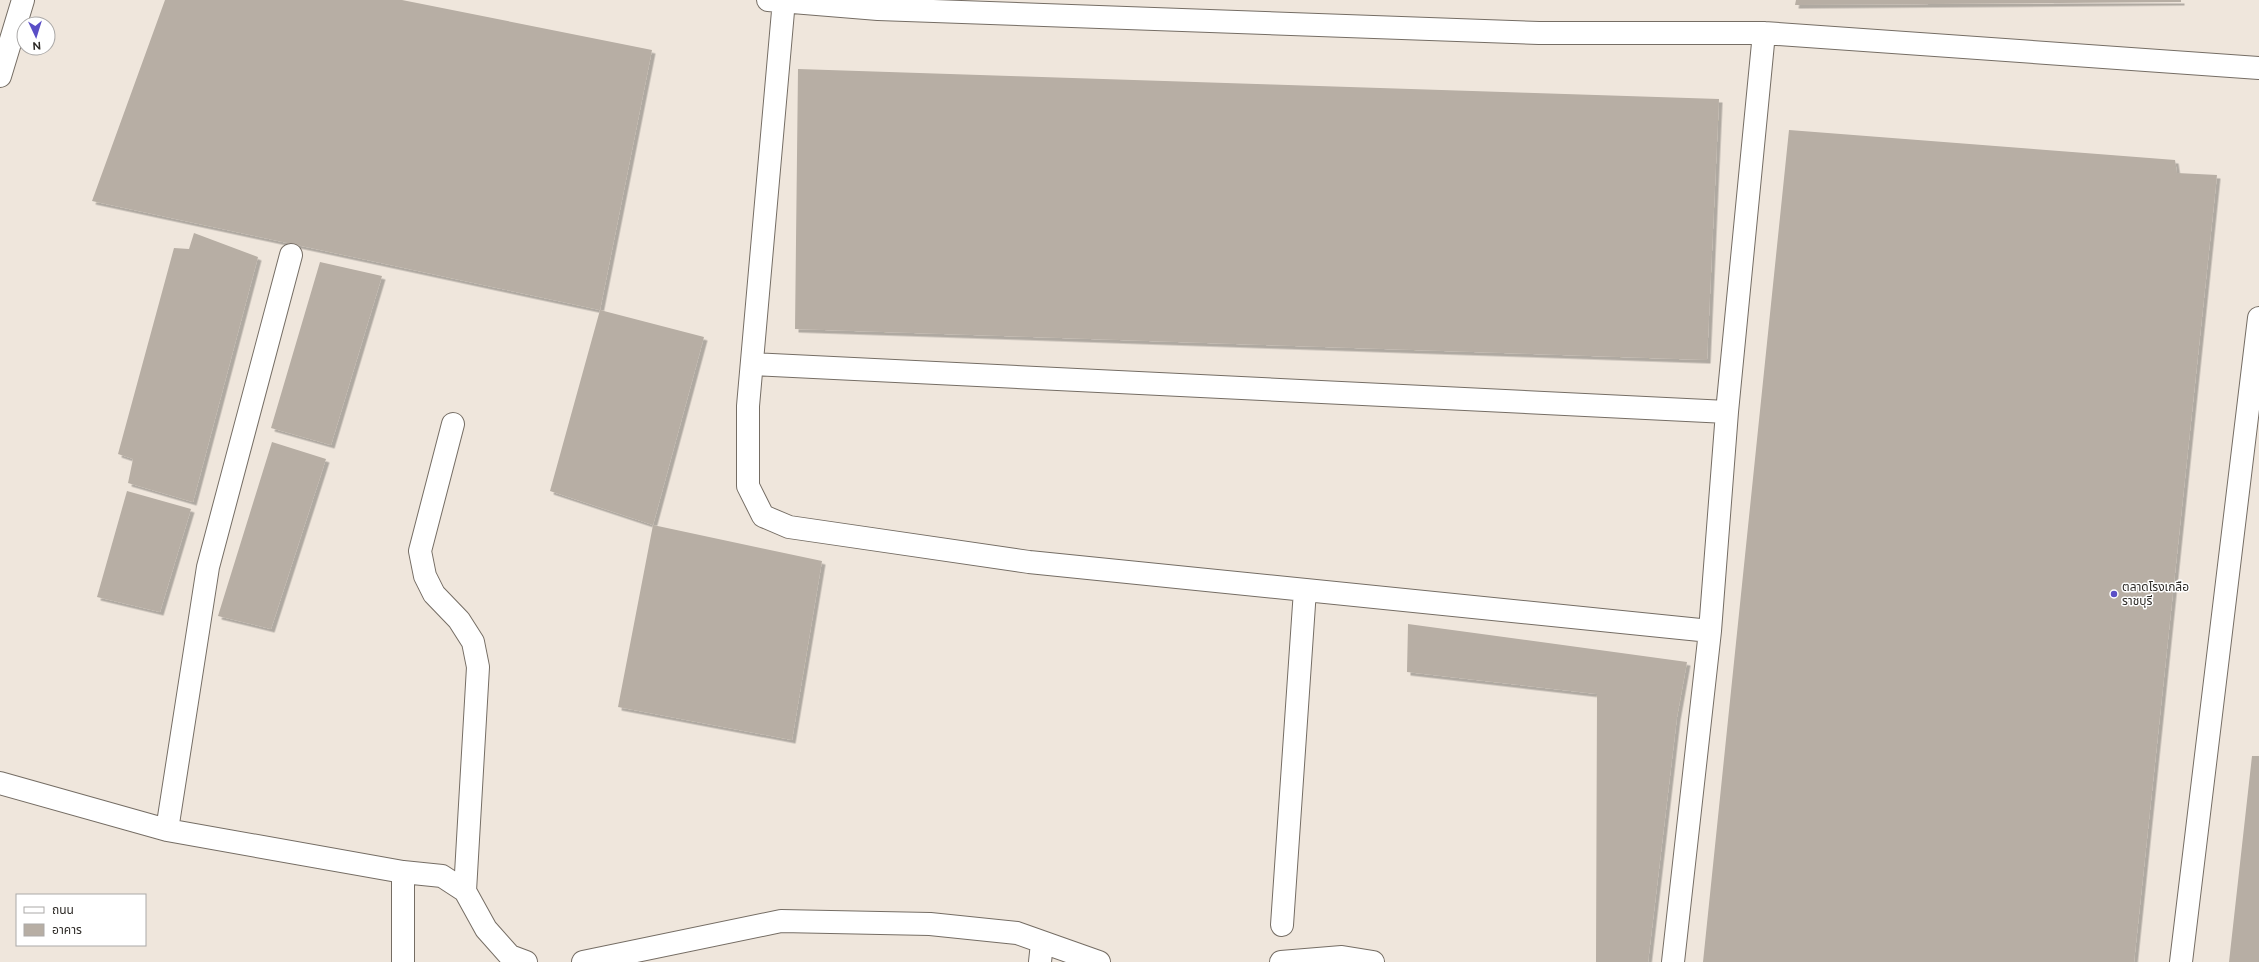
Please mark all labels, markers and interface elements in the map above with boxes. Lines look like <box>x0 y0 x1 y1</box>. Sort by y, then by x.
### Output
north arrow <box>16 16 56 56</box>
text: N <box>32 39 41 52</box>
place label: ตลาดโรงเกลือ ราชบุรี <box>2122 580 2189 608</box>
marker: ตลาดโรงเกลือ ราชบุรี <box>2109 589 2119 599</box>
legend <box>16 894 146 946</box>
text: ถนน <box>52 903 74 917</box>
text: อาคาร <box>52 923 82 937</box>

